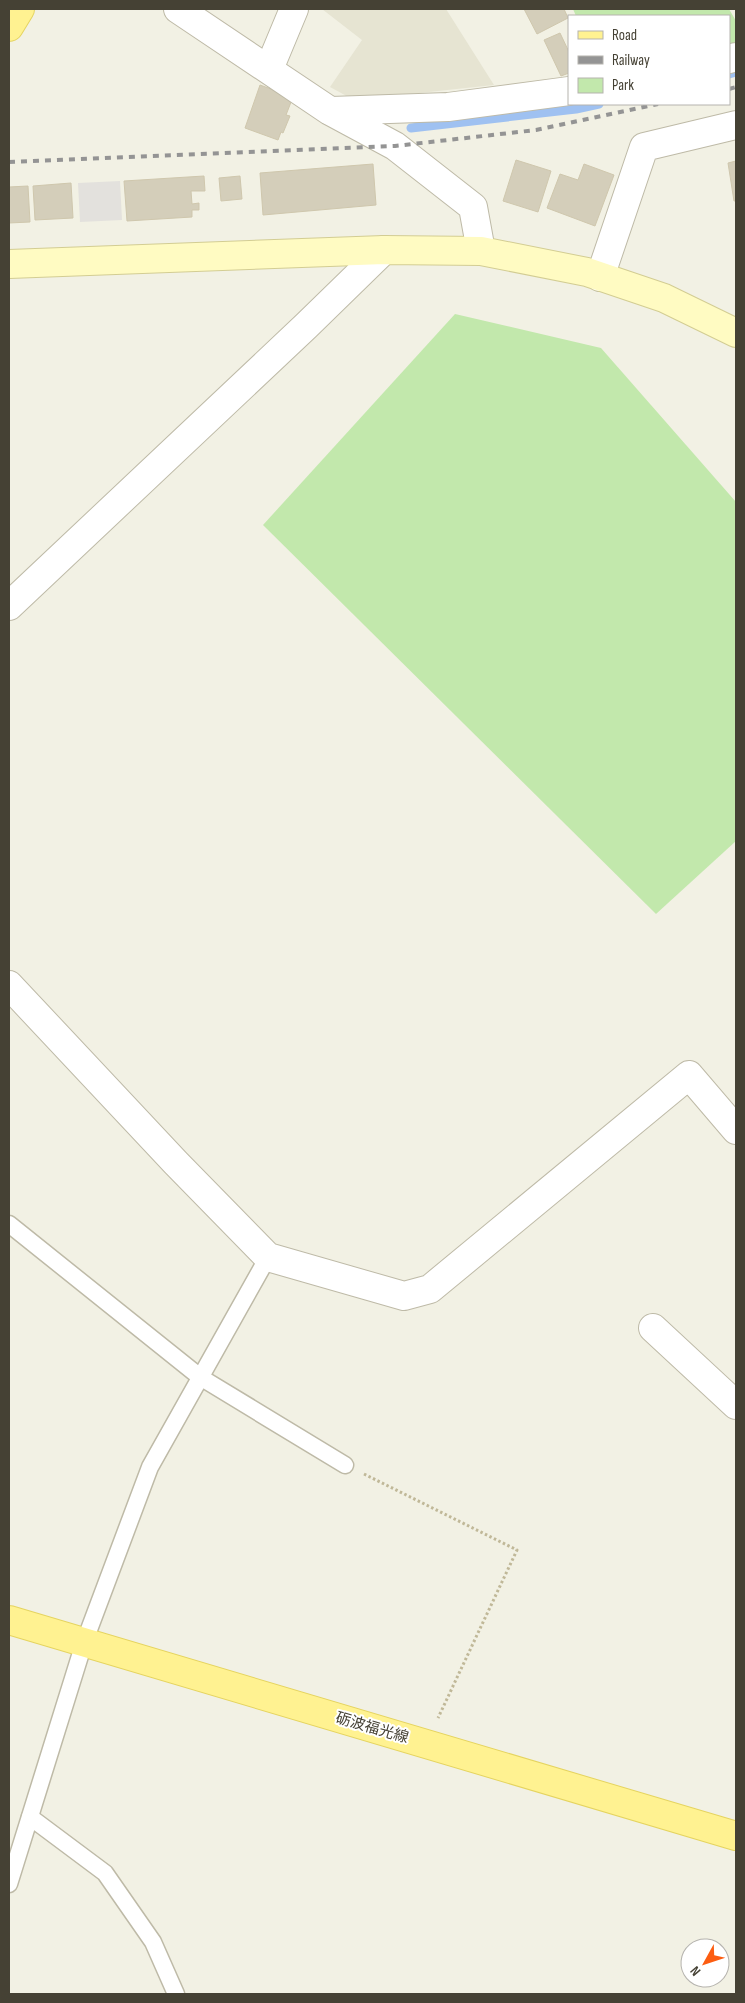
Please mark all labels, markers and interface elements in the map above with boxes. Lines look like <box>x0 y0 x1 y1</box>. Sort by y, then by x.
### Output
legend <box>568 15 730 105</box>
text: Road <box>612 26 637 45</box>
text: Railway <box>612 51 650 70</box>
text: Park <box>612 76 634 95</box>
street label: 砺波福光線 <box>333 1709 411 1747</box>
north arrow <box>680 1938 730 1988</box>
text: N <box>687 1963 704 1979</box>

